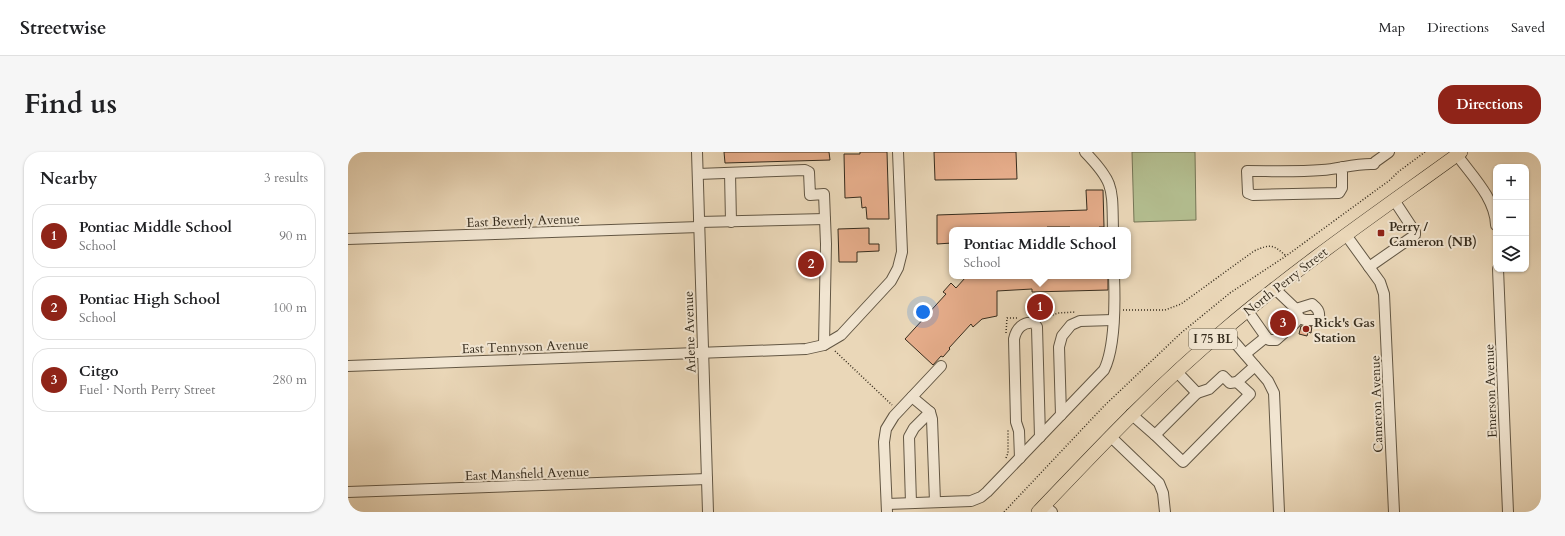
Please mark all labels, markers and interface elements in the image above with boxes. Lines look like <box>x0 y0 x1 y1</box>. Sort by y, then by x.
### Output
text: Streetwise <box>20 15 107 41</box>
text: Map <box>1379 18 1405 37</box>
text: Directions <box>1427 18 1489 37</box>
text: Saved <box>1511 18 1545 37</box>
text: Find us <box>24 85 117 123</box>
button: Directions <box>1438 85 1541 124</box>
map controls <box>1493 164 1529 272</box>
button: + <box>1493 164 1529 200</box>
text: Nearby <box>40 167 97 190</box>
text: 3 results <box>264 169 308 187</box>
button: − <box>1493 200 1529 236</box>
street label: East Beverly Avenue <box>466 210 580 232</box>
text: Pontiac Middle School <box>79 217 232 237</box>
place label: Perry / Cameron (NB) <box>1389 218 1477 251</box>
text: 1 <box>51 227 57 245</box>
text: 90 m <box>279 227 307 245</box>
popup <box>949 227 1131 279</box>
marker: Perry / Cameron (NB) <box>1376 228 1386 238</box>
text: Pontiac Middle School <box>964 234 1116 254</box>
button: layers <box>1493 236 1529 272</box>
text: School <box>79 237 116 255</box>
street label: North Perry Street <box>1240 243 1331 320</box>
pin: 2 <box>798 249 824 279</box>
text: School <box>964 254 1001 272</box>
text: Pontiac High School <box>79 289 220 309</box>
street label: Arlene Avenue <box>680 291 700 373</box>
pin: 1 <box>1027 292 1053 322</box>
text: 2 <box>51 299 57 317</box>
text: 100 m <box>273 299 307 317</box>
your location <box>913 302 933 322</box>
pin: 3 <box>1270 308 1296 338</box>
text: School <box>79 309 116 327</box>
place label: Rick's Gas Station <box>1314 314 1375 347</box>
marker: Rick's Gas Station <box>1301 324 1311 334</box>
road number: I 75 BL <box>1189 329 1237 349</box>
street label: East Tennyson Avenue <box>461 336 589 358</box>
street label: Emerson Avenue <box>1480 344 1502 438</box>
street label: Cameron Avenue <box>1366 355 1388 453</box>
text: Citgo <box>79 361 118 381</box>
text: 3 <box>51 371 57 389</box>
text: 280 m <box>273 371 307 389</box>
text: Fuel · North Perry Street <box>79 381 215 399</box>
street label: East Mansfield Avenue <box>465 463 590 485</box>

